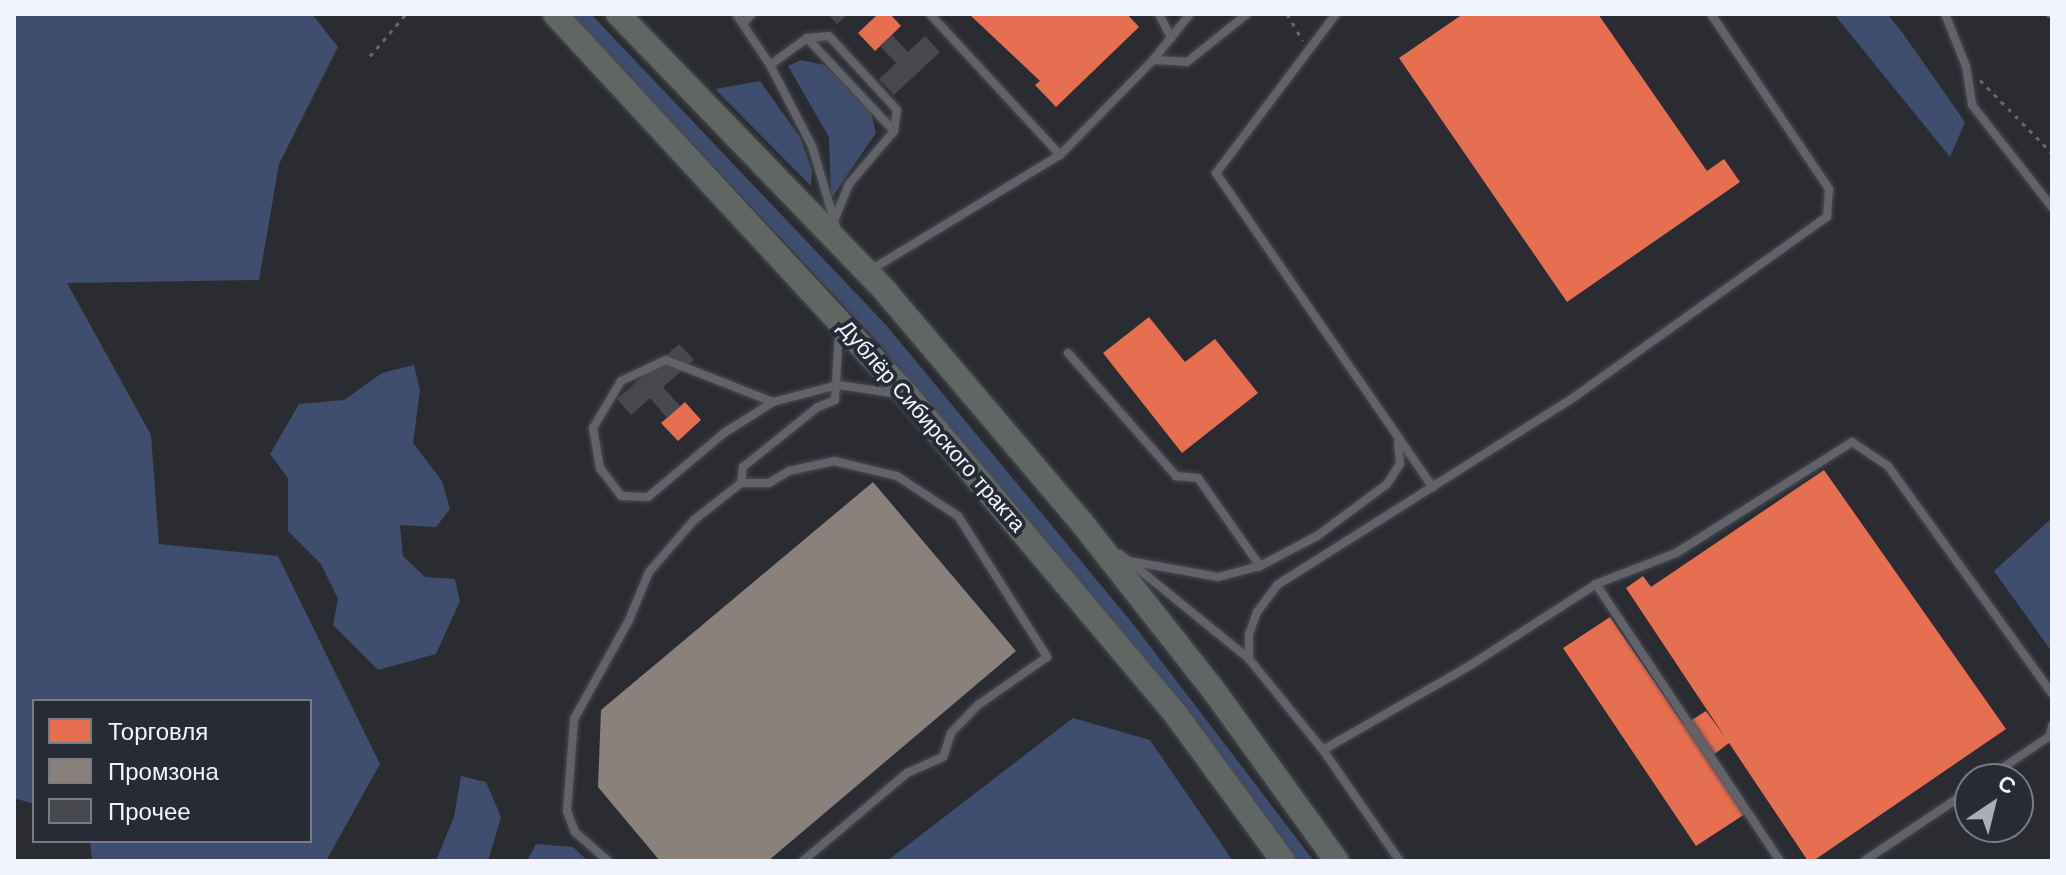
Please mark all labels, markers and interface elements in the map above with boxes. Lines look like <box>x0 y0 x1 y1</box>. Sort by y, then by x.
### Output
street label: Дублёр Сибирского тракта <box>833 315 1031 537</box>
legend <box>32 699 312 843</box>
text: Торговля <box>108 716 208 747</box>
text: Промзона <box>108 756 219 787</box>
north arrow <box>1954 763 2034 843</box>
text: С <box>1992 768 2022 801</box>
text: Прочее <box>108 796 191 827</box>

